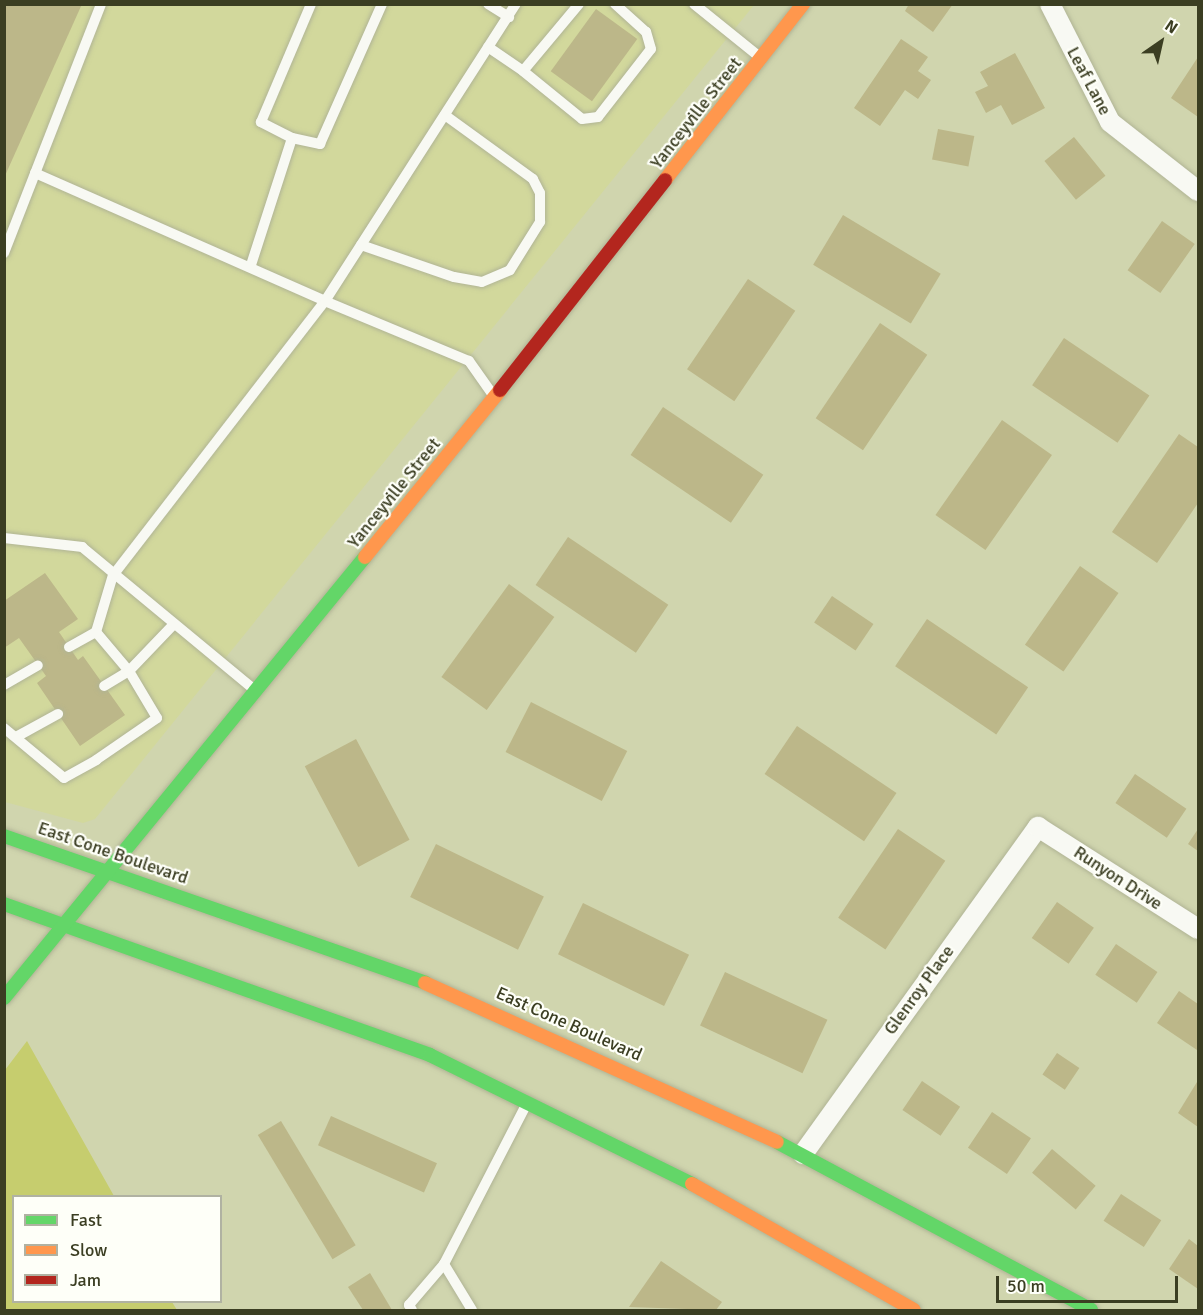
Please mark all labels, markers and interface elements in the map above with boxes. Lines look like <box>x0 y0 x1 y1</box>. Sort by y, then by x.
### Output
north arrow <box>1131 12 1191 72</box>
text: N <box>1161 16 1181 38</box>
street label: Leaf Lane <box>1062 43 1116 119</box>
street label: Yanceyville Street <box>646 53 746 173</box>
street label: Yanceyville Street <box>343 433 445 553</box>
street label: East Cone Boulevard <box>35 817 191 889</box>
street label: Runyon Drive <box>1070 841 1166 915</box>
street label: Glenroy Place <box>879 941 959 1039</box>
street label: East Cone Boulevard <box>493 982 645 1066</box>
legend <box>12 1195 222 1303</box>
text: Fast <box>70 1209 102 1231</box>
text: Slow <box>70 1239 107 1261</box>
scale bar <box>999 1264 1180 1302</box>
text: Jam <box>70 1269 101 1291</box>
text: 50 m <box>1007 1275 1045 1297</box>

